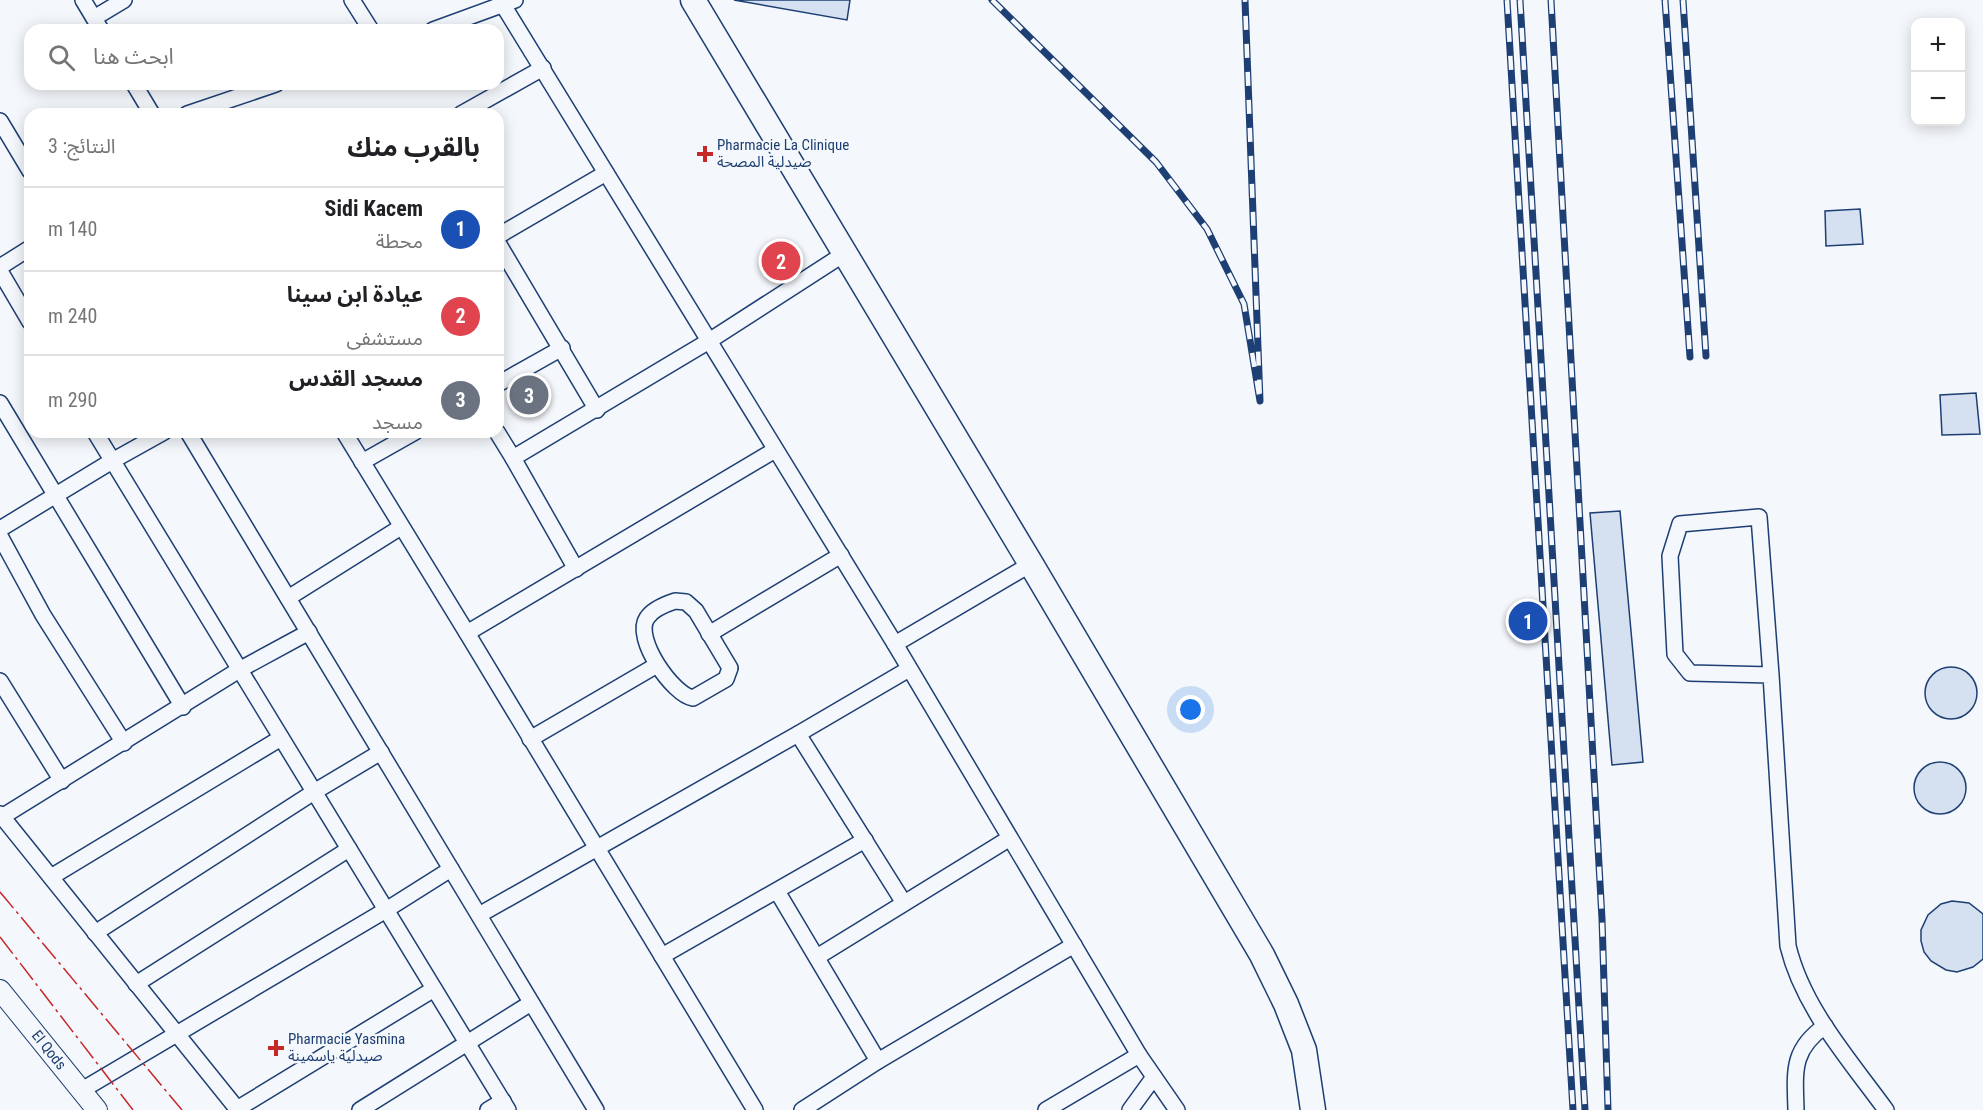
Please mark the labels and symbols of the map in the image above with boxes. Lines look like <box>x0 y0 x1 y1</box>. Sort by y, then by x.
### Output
place label: Pharmacie La Clinique صيدلية المصحة <box>717 136 849 171</box>
marker: Pharmacie La Clinique صيدلية المصحة <box>698 147 712 161</box>
pin: 2 <box>762 238 800 284</box>
pin: 3 <box>510 372 548 418</box>
pin: 1 <box>1508 598 1547 644</box>
your location <box>1176 695 1205 724</box>
street label: El Qods <box>28 1027 70 1073</box>
place label: Pharmacie Yasmina صيدلية ياسمينة <box>288 1030 405 1065</box>
marker: Pharmacie Yasmina صيدلية ياسمينة <box>269 1041 283 1055</box>

